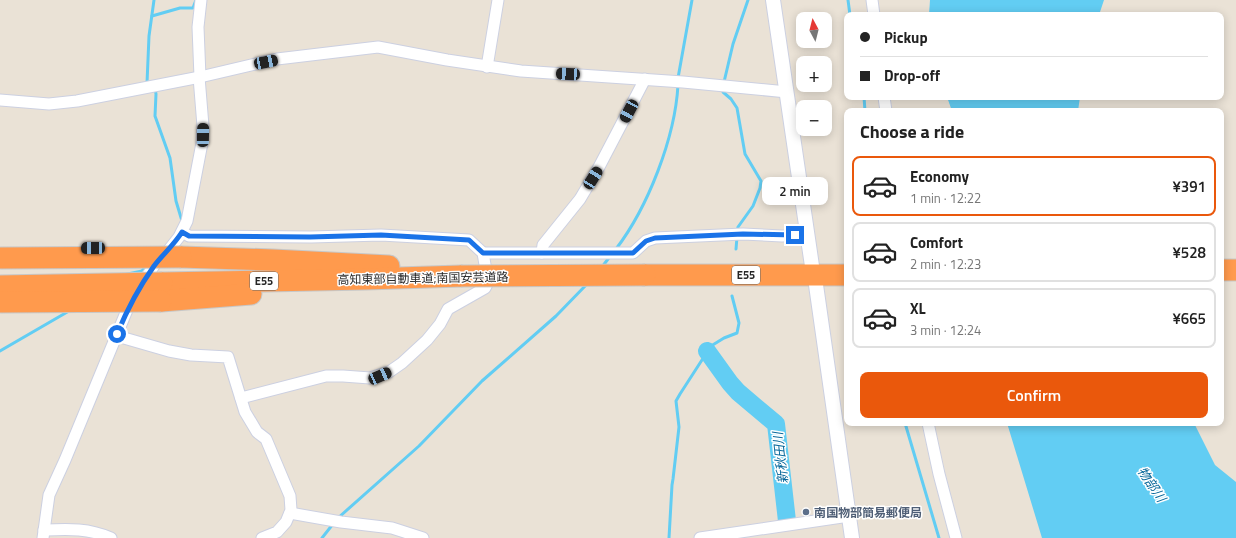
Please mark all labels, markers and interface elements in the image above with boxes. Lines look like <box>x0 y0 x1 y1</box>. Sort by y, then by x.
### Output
north arrow <box>796 12 832 48</box>
map controls <box>796 12 832 136</box>
text: Pickup <box>884 26 928 49</box>
car <box>253 54 279 70</box>
button: + <box>796 56 832 92</box>
text: Drop-off <box>884 64 940 87</box>
car <box>556 67 580 81</box>
car <box>618 98 640 124</box>
button: − <box>796 100 832 136</box>
text: Choose a ride <box>860 118 964 145</box>
car <box>197 123 209 147</box>
car <box>582 165 604 191</box>
text: Economy <box>910 165 969 188</box>
icon: car <box>862 168 898 204</box>
text: ¥391 <box>1172 175 1206 198</box>
callout: 2 min <box>762 177 828 205</box>
text: 2 min <box>779 181 811 201</box>
text: 1 min · 12:22 <box>910 188 981 208</box>
route end <box>786 226 804 244</box>
text: Comfort <box>910 231 963 254</box>
icon: car <box>862 234 898 270</box>
text: ¥528 <box>1172 241 1206 264</box>
car <box>81 242 105 254</box>
text: 2 min · 12:23 <box>910 254 981 274</box>
road number: E55 <box>732 266 760 284</box>
street label: 高知東部自動車道;南国安芸道路 <box>337 267 509 289</box>
road number: E55 <box>250 272 278 290</box>
text: XL <box>910 297 926 320</box>
icon: car <box>862 300 898 336</box>
text: ¥665 <box>1172 307 1206 330</box>
text: 3 min · 12:24 <box>910 320 981 340</box>
route start <box>108 325 126 343</box>
car <box>367 366 393 386</box>
button: Confirm <box>860 372 1208 418</box>
water label: 新秋田川 <box>767 429 793 485</box>
water label: 物部川 <box>1133 462 1172 507</box>
place label: 南国物部簡易郵便局 <box>814 503 922 522</box>
marker: 南国物部簡易郵便局 <box>801 507 811 517</box>

